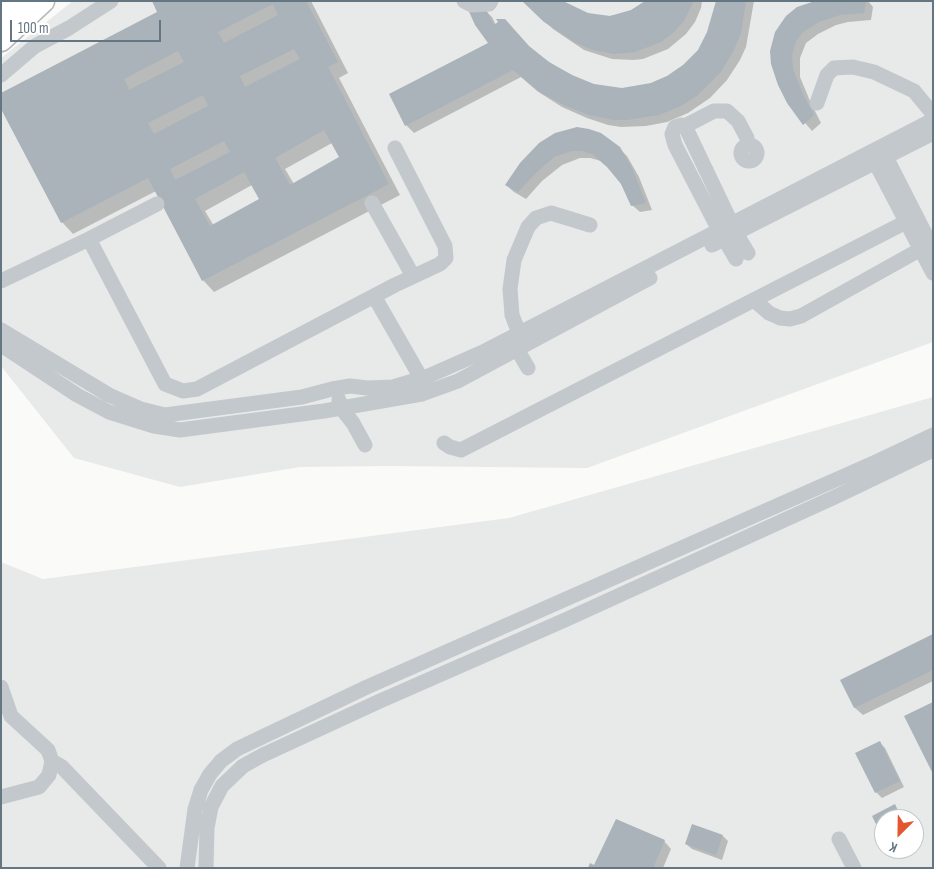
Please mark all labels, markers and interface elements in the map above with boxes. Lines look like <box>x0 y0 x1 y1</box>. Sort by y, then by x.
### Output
scale bar <box>12 10 164 42</box>
text: 100 m <box>18 19 49 38</box>
north arrow <box>874 809 924 859</box>
text: K <box>887 838 900 857</box>

